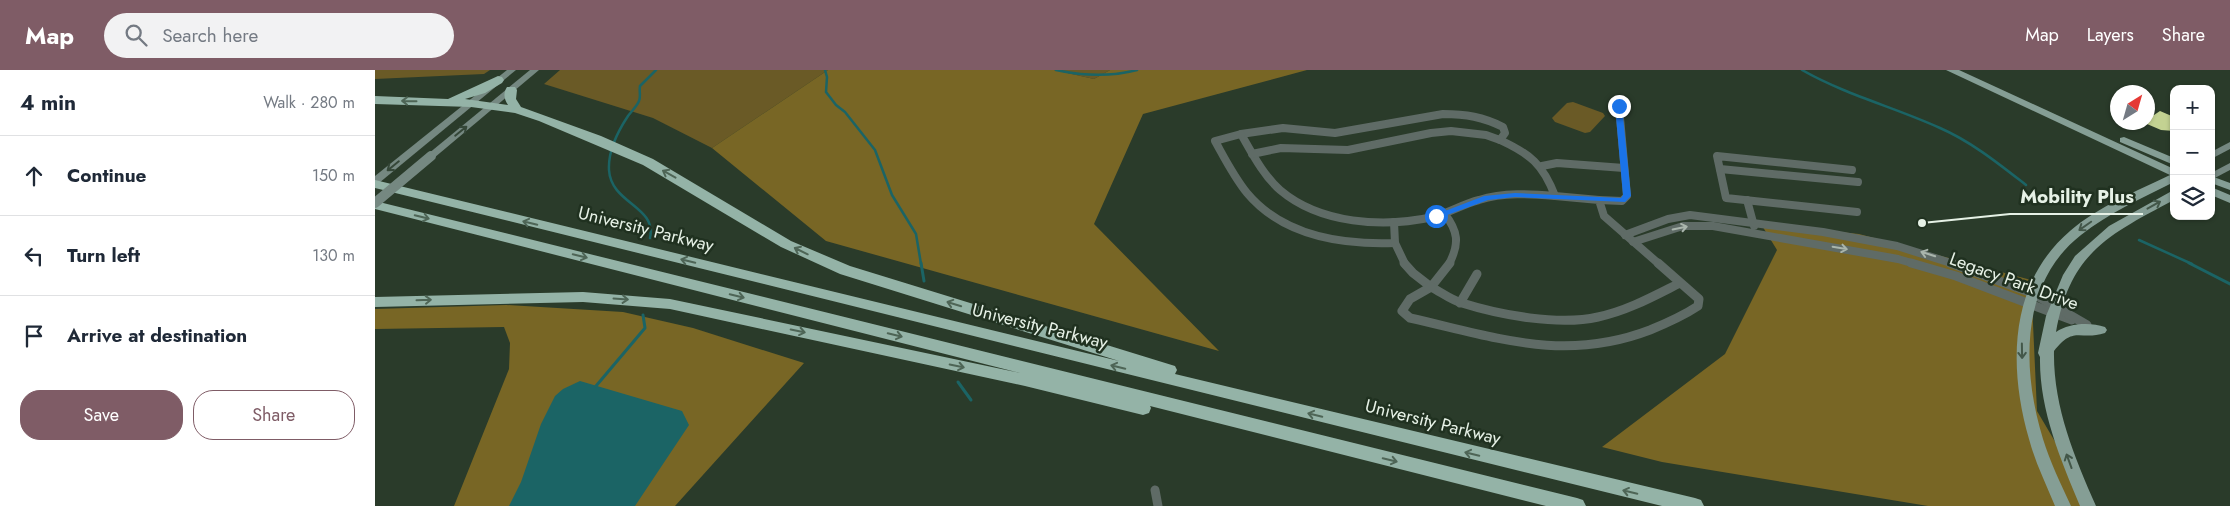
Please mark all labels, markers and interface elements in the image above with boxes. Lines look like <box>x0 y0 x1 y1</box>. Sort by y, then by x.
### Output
search box <box>104 13 454 58</box>
text: Map <box>25 18 74 53</box>
icon: search <box>122 21 150 49</box>
text: Search here <box>162 22 258 49</box>
text: Map <box>2025 22 2059 48</box>
text: Layers <box>2087 22 2134 48</box>
text: Share <box>2162 22 2205 48</box>
north arrow <box>2110 85 2155 130</box>
map controls <box>2170 85 2215 220</box>
button: + <box>2170 85 2215 130</box>
text: 4 min <box>20 88 76 118</box>
text: Walk · 280 m <box>263 91 355 114</box>
route end <box>1608 95 1631 118</box>
one-way arrow <box>402 96 418 106</box>
one-way arrow <box>454 126 467 137</box>
button: − <box>2170 130 2215 175</box>
one-way arrow <box>387 160 400 171</box>
icon: ahead <box>20 162 48 190</box>
text: Continue <box>67 162 146 189</box>
text: 150 m <box>312 164 355 187</box>
one-way arrow <box>662 168 676 178</box>
button: layers <box>2170 175 2215 220</box>
callout: Mobility Plus <box>2010 180 2143 214</box>
text: Mobility Plus <box>2020 183 2134 210</box>
street label: University Parkway <box>575 200 717 258</box>
one-way arrow <box>2147 200 2161 210</box>
route start <box>1425 205 1448 228</box>
one-way arrow <box>414 213 430 222</box>
one-way arrow <box>523 218 539 227</box>
one-way arrow <box>2078 221 2092 231</box>
one-way arrow <box>1671 222 1687 232</box>
icon: left <box>20 242 48 270</box>
text: Turn left <box>67 242 140 269</box>
text: 130 m <box>312 244 355 267</box>
one-way arrow <box>1832 244 1848 253</box>
one-way arrow <box>793 246 808 256</box>
street label: Legacy Park Drive <box>1946 246 2082 316</box>
one-way arrow <box>1920 249 1936 259</box>
one-way arrow <box>571 252 587 261</box>
one-way arrow <box>681 256 697 265</box>
one-way arrow <box>729 292 745 301</box>
one-way arrow <box>613 294 629 303</box>
one-way arrow <box>415 296 431 305</box>
street label: University Parkway <box>969 297 1111 355</box>
one-way arrow <box>947 299 962 308</box>
icon: arrive <box>20 322 48 350</box>
text: Arrive at destination <box>67 322 247 349</box>
one-way arrow <box>790 327 806 336</box>
one-way arrow <box>887 331 903 341</box>
one-way arrow <box>2018 343 2027 359</box>
one-way arrow <box>948 361 964 371</box>
one-way arrow <box>1111 362 1127 371</box>
button: Save <box>20 390 183 440</box>
button: Share <box>193 390 355 440</box>
street label: University Parkway <box>1362 393 1504 451</box>
one-way arrow <box>1307 410 1323 419</box>
one-way arrow <box>1465 449 1481 458</box>
one-way arrow <box>2064 454 2073 469</box>
one-way arrow <box>1382 456 1398 465</box>
one-way arrow <box>1623 487 1639 496</box>

